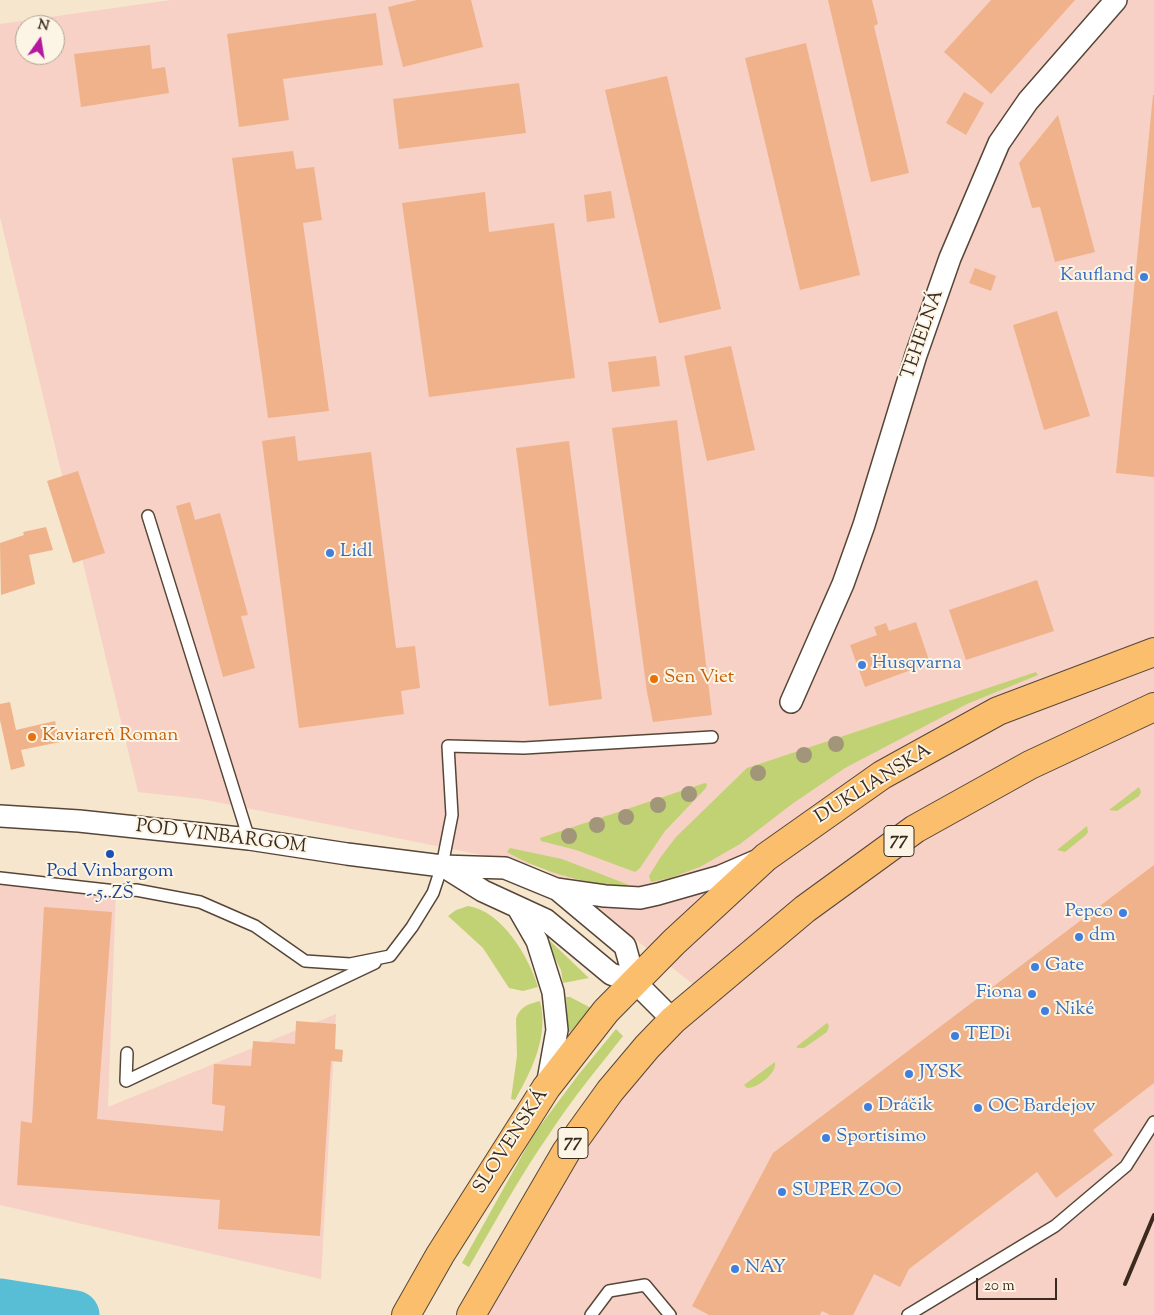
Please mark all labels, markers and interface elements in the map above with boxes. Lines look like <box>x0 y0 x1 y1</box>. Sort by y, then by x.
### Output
north arrow <box>15 15 65 65</box>
text: N <box>35 15 51 37</box>
place label: Kaufland <box>1060 266 1134 288</box>
marker: Kaufland <box>1138 271 1150 283</box>
street label: TEHELNÁ <box>898 287 950 383</box>
place label: Lidl <box>340 542 373 564</box>
marker: Lidl <box>324 547 336 559</box>
place label: Husqvarna <box>872 654 961 676</box>
marker: Husqvarna <box>856 659 868 671</box>
place label: Sen Viet <box>664 668 734 690</box>
marker: Sen Viet <box>648 673 660 685</box>
place label: Kaviareň Roman <box>42 726 179 748</box>
marker: Kaviareň Roman <box>26 731 38 743</box>
street label: DUKLIANSKA <box>812 740 936 830</box>
street label: POD VINBARGOM <box>134 816 308 860</box>
road number: 77 <box>884 826 914 856</box>
marker: Pod Vinbargom - 5. ZŠ <box>104 848 116 860</box>
place label: Pod Vinbargom - 5. ZŠ <box>46 862 174 906</box>
place label: Pepco <box>1065 902 1113 924</box>
marker: Pepco <box>1117 907 1129 919</box>
place label: dm <box>1089 926 1115 948</box>
marker: dm <box>1073 931 1085 943</box>
place label: Gate <box>1045 956 1084 978</box>
marker: Gate <box>1029 961 1041 973</box>
place label: Fiona <box>976 983 1022 1005</box>
marker: Fiona <box>1026 988 1038 1000</box>
place label: Niké <box>1055 1000 1094 1022</box>
marker: Niké <box>1039 1005 1051 1017</box>
place label: TEDi <box>965 1025 1010 1047</box>
marker: TEDi <box>949 1030 961 1042</box>
place label: JYSK <box>919 1063 963 1085</box>
marker: JYSK <box>903 1068 915 1080</box>
street label: SLOVENSKÁ <box>469 1085 555 1199</box>
place label: Dráčik <box>878 1096 933 1118</box>
place label: OC Bardejov <box>988 1097 1096 1119</box>
marker: Dráčik <box>862 1101 874 1113</box>
marker: OC Bardejov <box>972 1102 984 1114</box>
place label: Sportisimo <box>836 1127 926 1149</box>
road number: 77 <box>558 1128 588 1158</box>
marker: Sportisimo <box>820 1132 832 1144</box>
place label: SUPER ZOO <box>792 1181 902 1203</box>
marker: SUPER ZOO <box>776 1186 788 1198</box>
place label: NAY <box>745 1258 786 1280</box>
marker: NAY <box>729 1263 741 1275</box>
scale bar <box>979 1268 1060 1300</box>
text: 20 m <box>984 1276 1015 1297</box>

